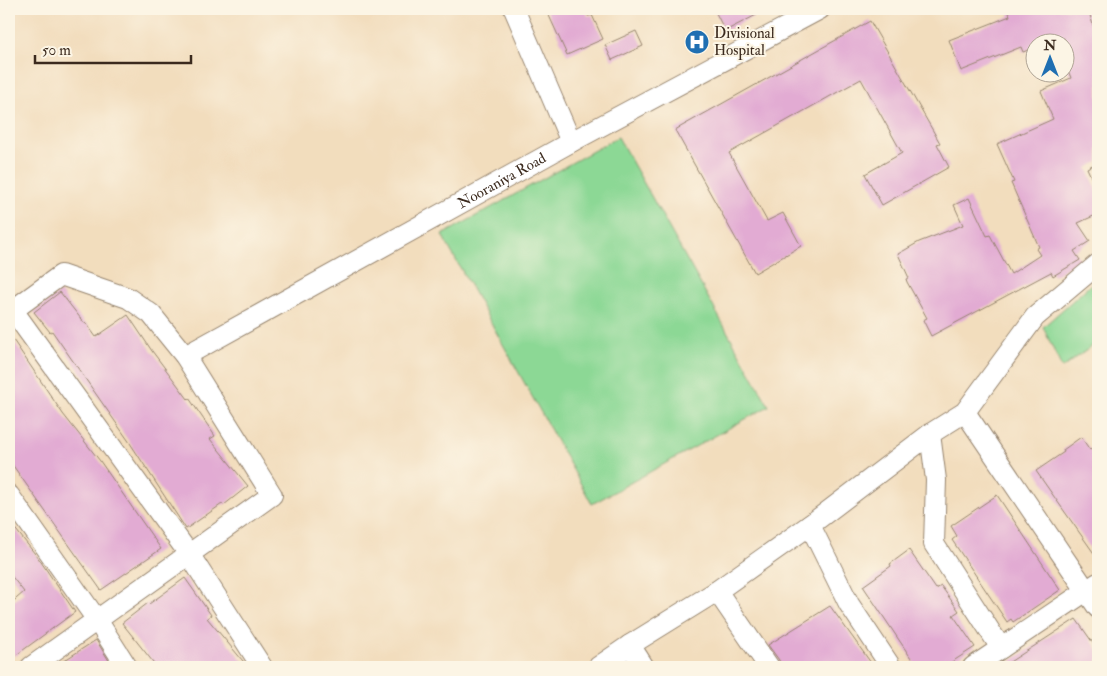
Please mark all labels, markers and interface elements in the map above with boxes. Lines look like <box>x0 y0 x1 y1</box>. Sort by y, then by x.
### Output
place label: Divisional Hospital <box>714 24 775 61</box>
hospital icon: Divisional Hospital <box>684 29 710 55</box>
scale bar <box>35 32 191 64</box>
north arrow <box>1024 32 1074 82</box>
text: N <box>1043 37 1057 54</box>
text: 50 m <box>42 41 71 60</box>
street label: Nooraniya Road <box>454 148 550 213</box>

